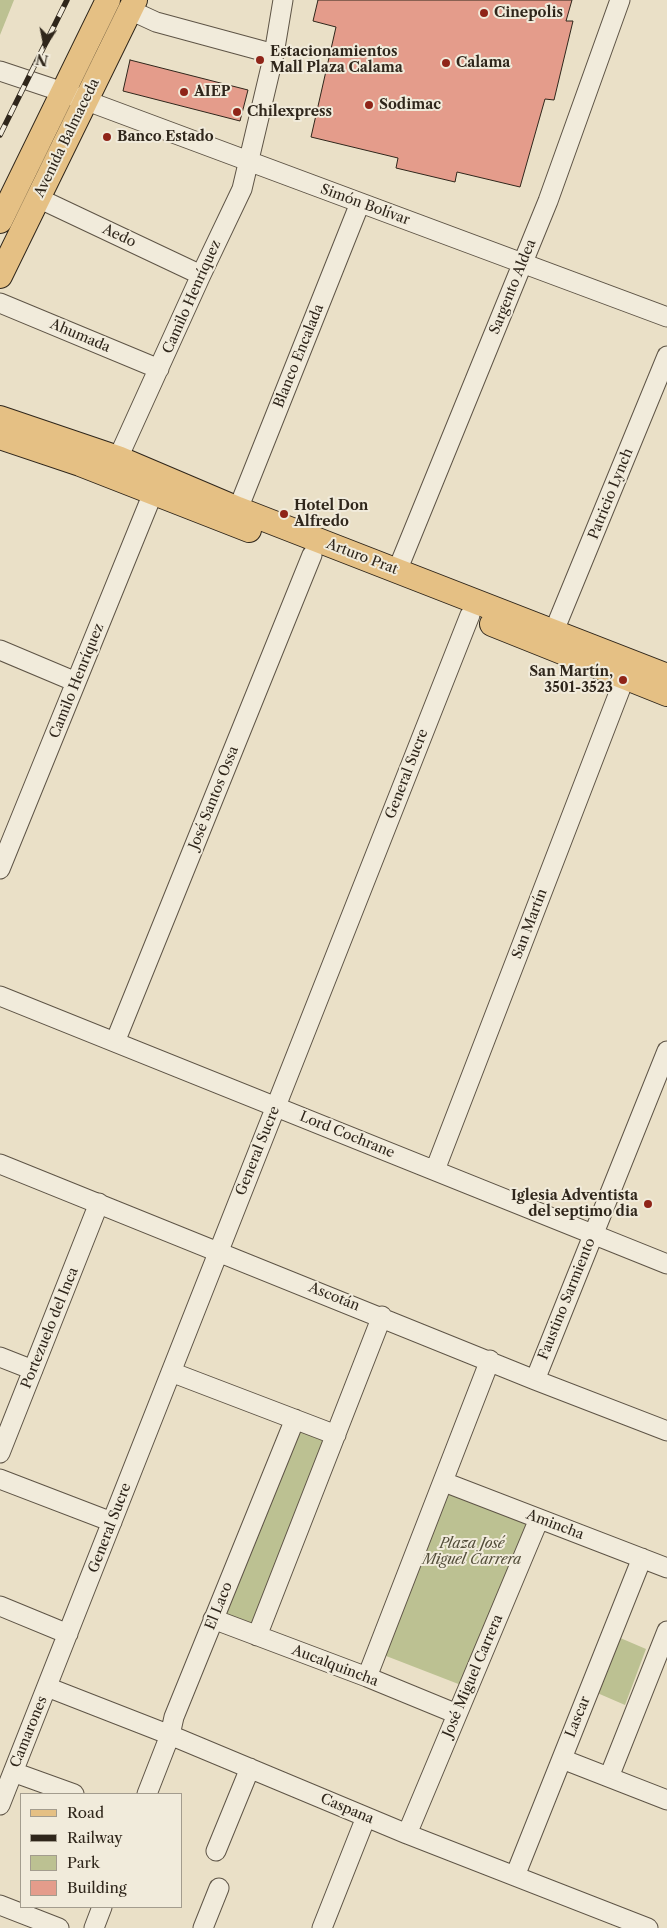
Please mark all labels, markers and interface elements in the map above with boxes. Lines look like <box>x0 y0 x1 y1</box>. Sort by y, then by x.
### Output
place label: Cinepolis <box>494 5 563 21</box>
marker: Cinepolis <box>478 7 490 19</box>
north arrow <box>20 20 70 70</box>
place label: Estacionamientos Mall Plaza Calama <box>270 44 403 76</box>
text: N <box>34 50 50 70</box>
marker: Estacionamientos Mall Plaza Calama <box>254 54 266 66</box>
place label: Calama <box>456 55 510 71</box>
marker: Calama <box>440 57 452 69</box>
street label: Avenida Balmaceda <box>31 76 103 200</box>
place label: AIEP <box>194 84 230 100</box>
marker: AIEP <box>178 86 190 98</box>
place label: Sodimac <box>379 97 441 113</box>
marker: Sodimac <box>363 99 375 111</box>
place label: Chilexpress <box>247 104 332 120</box>
marker: Chilexpress <box>231 106 243 118</box>
place label: Banco Estado <box>117 129 214 145</box>
marker: Banco Estado <box>101 131 113 143</box>
street label: Simón Bolívar <box>318 181 412 229</box>
street label: Aedo <box>100 221 138 251</box>
street label: Sargento Aldea <box>486 237 540 337</box>
street label: Camilo Henríquez <box>159 238 225 356</box>
street label: Blanco Encalada <box>271 302 327 410</box>
street label: Ahumada <box>47 316 113 356</box>
street label: Patricio Lynch <box>585 446 637 542</box>
place label: Hotel Don Alfredo <box>294 498 368 530</box>
marker: Hotel Don Alfredo <box>278 508 290 520</box>
street label: Arturo Prat <box>324 536 400 578</box>
street label: Camilo Henríquez <box>46 621 108 741</box>
place label: San Martín, 3501-3523 <box>529 664 613 696</box>
marker: San Martín, 3501-3523 <box>617 674 629 686</box>
street label: General Sucre <box>382 727 432 821</box>
street label: José Santos Ossa <box>186 744 242 852</box>
street label: San Martín <box>509 887 551 961</box>
street label: General Sucre <box>232 1104 284 1198</box>
street label: Lord Cochrane <box>297 1108 397 1162</box>
place label: Iglesia Adventista del septimo dia <box>511 1188 638 1220</box>
marker: Iglesia Adventista del septimo dia <box>642 1198 654 1210</box>
street label: Faustino Sarmiento <box>535 1236 599 1362</box>
street label: Portezuelo del Inca <box>18 1265 82 1391</box>
street label: Ascotán <box>306 1279 362 1315</box>
street label: General Sucre <box>85 1481 135 1575</box>
street label: Amincha <box>524 1506 586 1544</box>
park label: Plaza José Miguel Carrera <box>423 1536 521 1568</box>
street label: El Laco <box>202 1580 236 1632</box>
street label: José Miguel Carrera <box>439 1612 507 1740</box>
street label: Aucalquincha <box>289 1642 381 1690</box>
street label: Camarones <box>7 1694 51 1770</box>
street label: Lascar <box>562 1694 594 1740</box>
street label: Caspana <box>318 1790 376 1828</box>
legend <box>20 1793 182 1908</box>
text: Road <box>67 1803 104 1822</box>
text: Railway <box>67 1828 123 1847</box>
text: Park <box>67 1853 100 1872</box>
text: Building <box>67 1878 127 1897</box>

